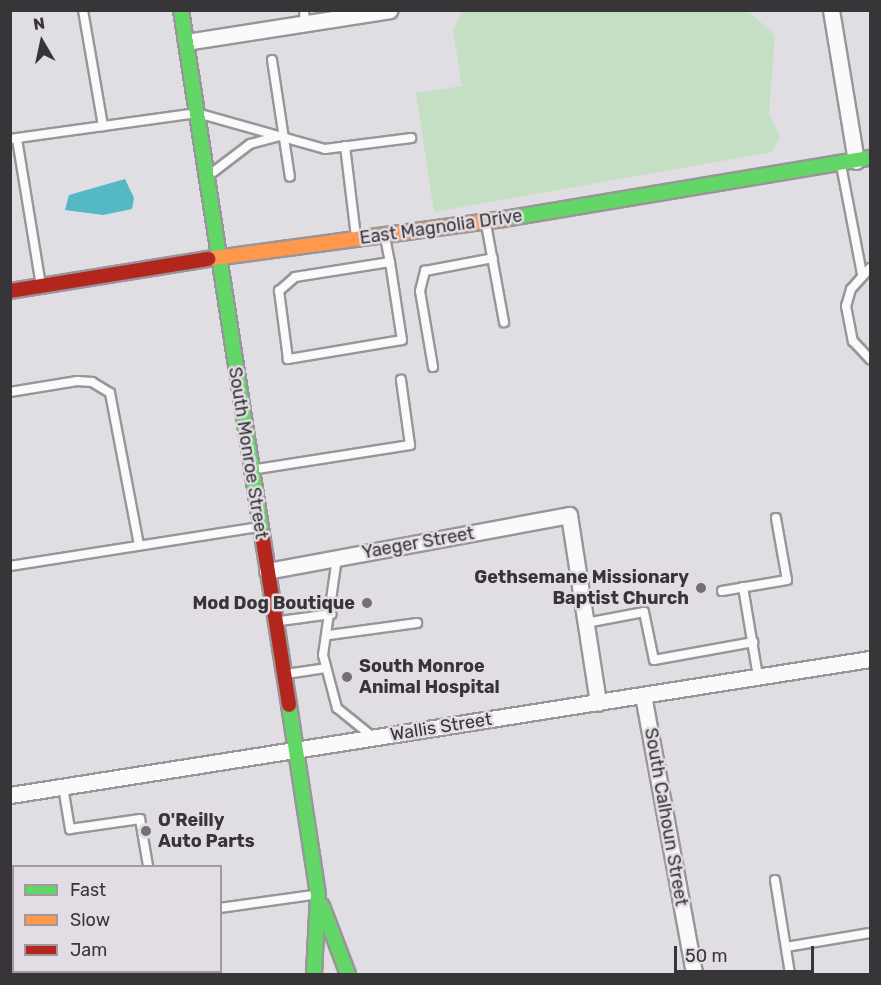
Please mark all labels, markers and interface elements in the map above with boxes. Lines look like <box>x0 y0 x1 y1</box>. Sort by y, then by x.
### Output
north arrow <box>12 12 72 72</box>
text: N <box>32 13 46 34</box>
street label: East Magnolia Drive <box>358 205 524 249</box>
street label: South Monroe Street <box>224 365 272 541</box>
street label: Yaeger Street <box>360 522 476 564</box>
place label: Gethsemane Missionary Baptist Church <box>474 567 689 610</box>
marker: Gethsemane Missionary Baptist Church <box>694 581 708 595</box>
place label: Mod Dog Boutique <box>192 592 355 614</box>
marker: Mod Dog Boutique <box>360 596 374 610</box>
place label: South Monroe Animal Hospital <box>359 656 500 698</box>
marker: South Monroe Animal Hospital <box>340 670 354 684</box>
street label: Wallis Street <box>389 708 493 746</box>
street label: South Calhoun Street <box>640 726 692 908</box>
place label: O'Reilly Auto Parts <box>158 810 255 852</box>
marker: O'Reilly Auto Parts <box>139 824 153 838</box>
legend <box>12 865 222 973</box>
text: Fast <box>70 879 106 901</box>
text: Slow <box>70 909 110 931</box>
scale bar <box>677 934 816 972</box>
text: Jam <box>70 939 107 961</box>
text: 50 m <box>685 945 728 967</box>

